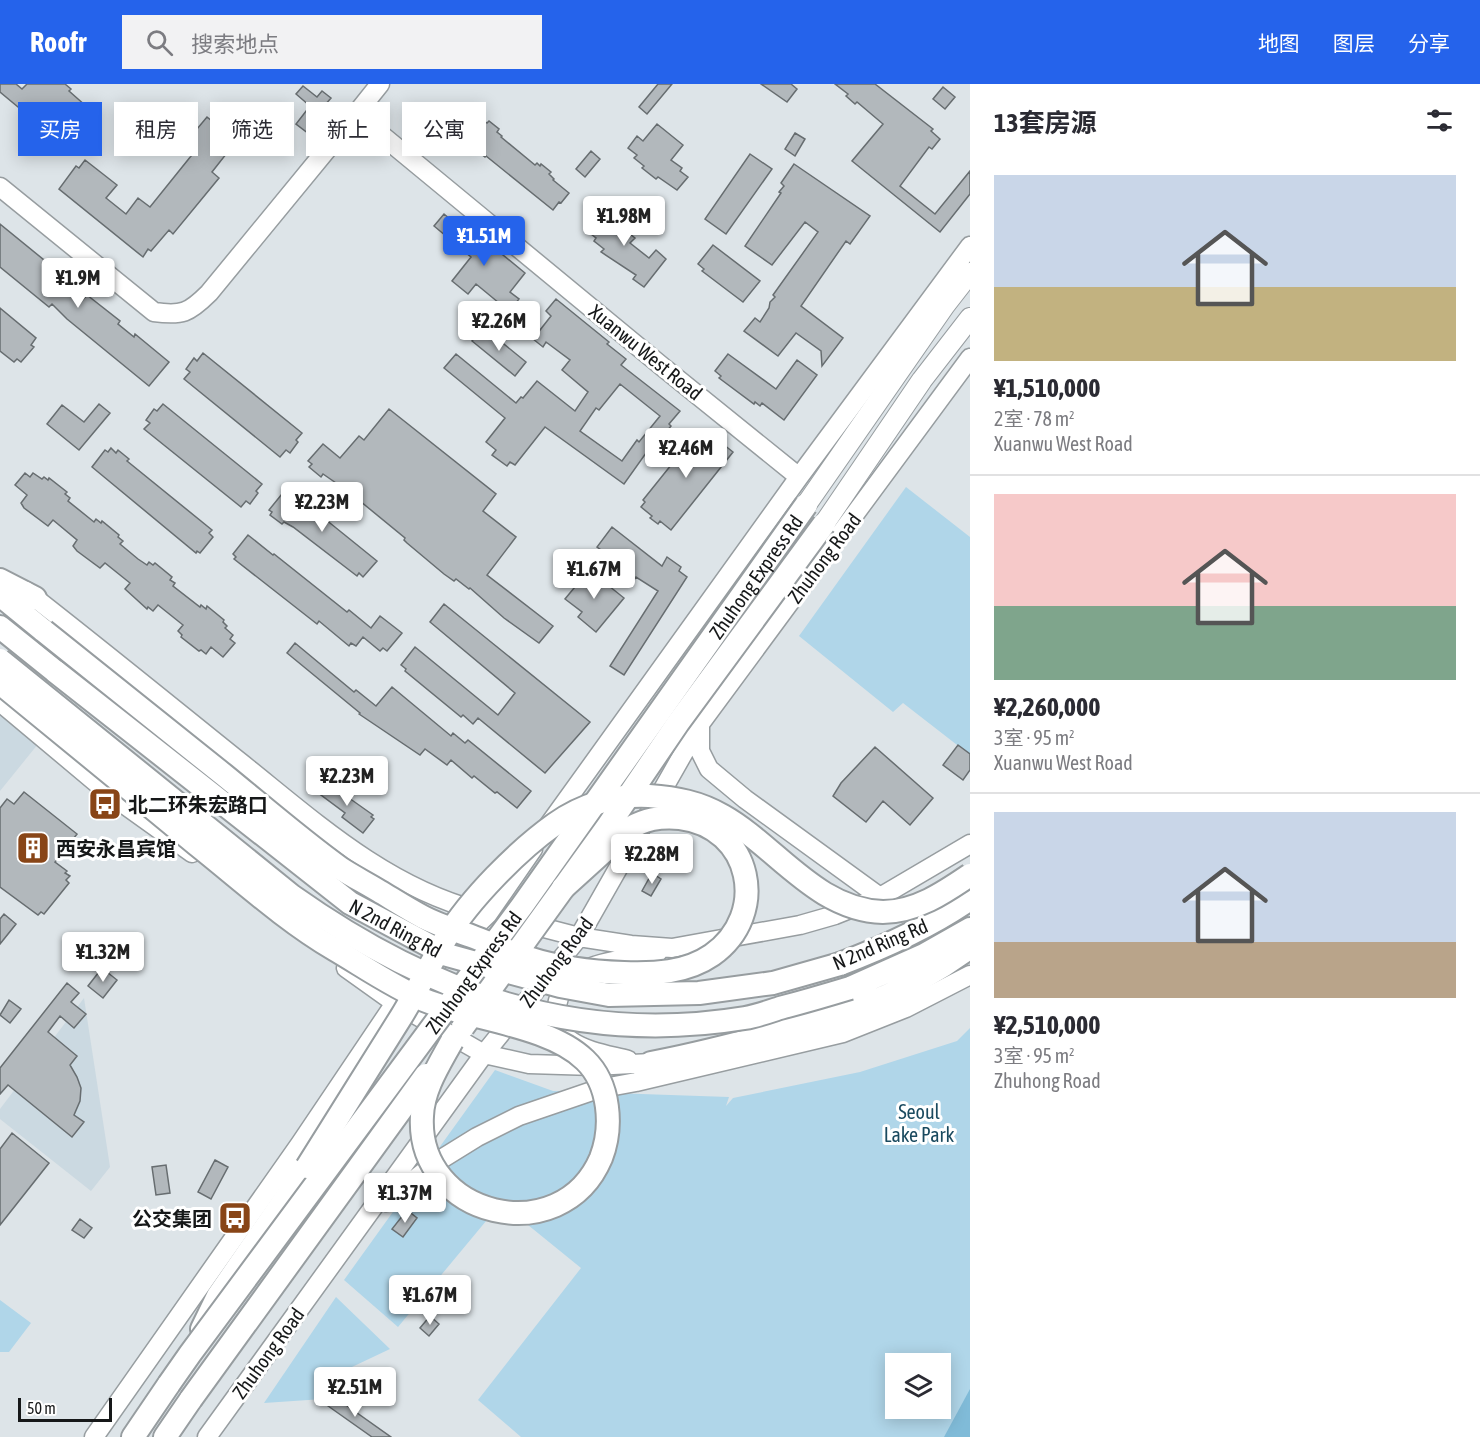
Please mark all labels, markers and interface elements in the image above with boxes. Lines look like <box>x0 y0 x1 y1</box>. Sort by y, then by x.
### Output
search box <box>122 15 542 69</box>
text: Roofr <box>30 26 86 58</box>
icon: search <box>143 26 176 59</box>
text: 搜索地点 <box>191 31 279 57</box>
text: 地图 <box>1258 31 1300 55</box>
text: 图层 <box>1333 31 1375 55</box>
text: 分享 <box>1408 31 1450 55</box>
chip: 买房 <box>18 102 102 156</box>
chip: 租房 <box>114 102 198 156</box>
chip: 筛选 <box>210 102 294 156</box>
chip: 新上 <box>306 102 390 156</box>
chip: 公寓 <box>402 102 486 156</box>
icon: filters <box>1423 104 1456 137</box>
text: 13套房源 <box>994 108 1096 138</box>
pin: ¥1.98M <box>575 196 673 247</box>
text: ¥1.98M <box>597 204 651 227</box>
icon: home <box>1171 214 1279 322</box>
pin: ¥1.51M <box>435 216 533 267</box>
text: ¥1.51M <box>457 224 511 247</box>
pin: ¥1.9M <box>36 258 120 309</box>
text: ¥1.9M <box>56 266 100 289</box>
street label: Xuanwu West Road <box>585 299 707 405</box>
pin: ¥2.26M <box>450 301 548 352</box>
text: ¥2.26M <box>472 309 526 332</box>
text: ¥1,510,000 <box>994 373 1100 403</box>
text: 2室 · 78 m² <box>994 407 1075 430</box>
pin: ¥2.46M <box>637 428 735 479</box>
text: Xuanwu West Road <box>994 432 1133 455</box>
text: ¥2.46M <box>659 436 713 459</box>
pin: ¥2.23M <box>273 482 371 533</box>
text: ¥2.23M <box>295 490 349 513</box>
street label: Zhuhong Road <box>783 508 865 608</box>
street label: Zhuhong Express Rd <box>704 510 807 643</box>
icon: home <box>1171 533 1279 641</box>
pin: ¥1.67M <box>545 549 643 600</box>
text: ¥1.67M <box>567 557 621 580</box>
text: ¥2,260,000 <box>994 692 1100 722</box>
text: 3室 · 95 m² <box>994 726 1075 749</box>
text: Xuanwu West Road <box>994 751 1133 774</box>
pin: ¥2.23M <box>298 756 396 807</box>
text: ¥2.23M <box>320 764 374 787</box>
bus stop icon: 北二环朱宏路口 <box>87 786 123 822</box>
place label: 北二环朱宏路口 <box>128 793 268 816</box>
building icon: 西安永昌宾馆 <box>15 830 51 866</box>
pin: ¥2.28M <box>603 834 701 885</box>
place label: 西安永昌宾馆 <box>56 837 176 860</box>
text: ¥2.28M <box>625 842 679 865</box>
icon: home <box>1171 851 1279 959</box>
street label: N 2nd Ring Rd <box>346 894 446 962</box>
street label: Zhuhong Express Rd <box>420 907 526 1038</box>
street label: Zhuhong Road <box>515 912 597 1012</box>
street label: N 2nd Ring Rd <box>829 914 931 974</box>
pin: ¥1.32M <box>54 932 152 983</box>
text: ¥1.32M <box>76 940 130 963</box>
text: ¥2,510,000 <box>994 1010 1100 1040</box>
text: 3室 · 95 m² <box>994 1044 1075 1067</box>
text: Zhuhong Road <box>994 1069 1101 1092</box>
park label: Seoul Lake Park <box>884 1100 955 1146</box>
pin: ¥1.37M <box>356 1173 454 1224</box>
text: ¥1.37M <box>378 1181 432 1204</box>
bus stop icon: 公交集团 <box>217 1200 253 1236</box>
place label: 公交集团 <box>132 1207 212 1230</box>
pin: ¥1.67M <box>381 1275 479 1326</box>
text: ¥1.67M <box>403 1283 457 1306</box>
street label: Zhuhong Road <box>227 1303 309 1403</box>
map controls <box>885 1353 951 1419</box>
button: layers <box>885 1353 951 1419</box>
pin: ¥2.51M <box>306 1367 404 1418</box>
text: ¥2.51M <box>328 1375 382 1398</box>
scale bar <box>18 1395 112 1422</box>
text: 50 m <box>27 1399 56 1417</box>

